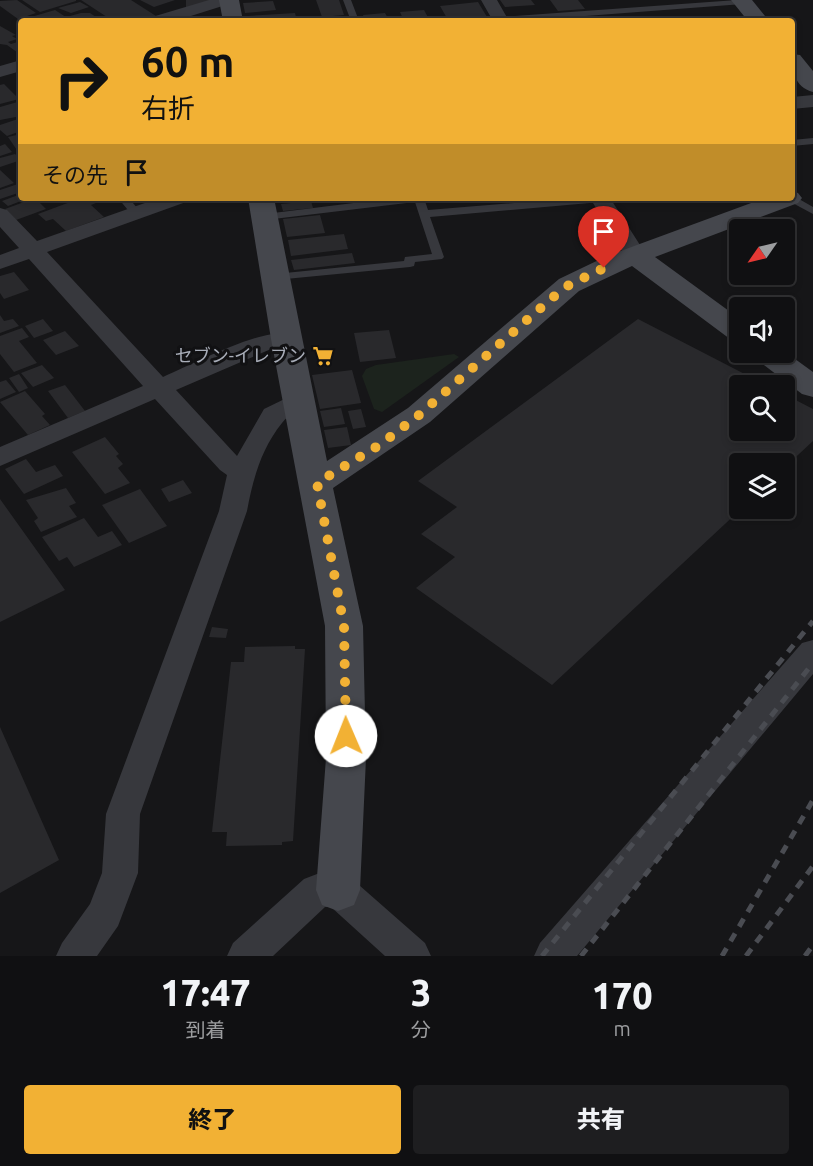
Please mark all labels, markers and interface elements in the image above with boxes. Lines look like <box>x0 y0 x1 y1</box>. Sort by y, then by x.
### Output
text: 60 m <box>141 38 235 85</box>
icon: right <box>42 42 120 120</box>
text: 右折 <box>141 93 195 123</box>
icon: arrive <box>120 156 153 189</box>
text: その先 <box>42 162 108 187</box>
pin <box>578 206 629 268</box>
icon: arrive <box>587 215 620 248</box>
north arrow <box>729 219 795 285</box>
map controls <box>729 219 795 519</box>
button: sound <box>729 297 795 363</box>
supermarket icon: セブン-イレブン <box>311 344 335 368</box>
place label: セブン-イレブン <box>175 345 306 365</box>
button: search <box>729 375 795 441</box>
button: layers <box>729 453 795 519</box>
position arrow <box>314 704 378 768</box>
text: 17:47 <box>160 972 251 1013</box>
text: 3 <box>411 972 431 1013</box>
text: 170 <box>592 975 653 1016</box>
text: m <box>613 1017 631 1040</box>
text: 到着 <box>185 1018 225 1041</box>
text: 分 <box>411 1018 431 1041</box>
button: 終了 <box>24 1085 401 1154</box>
button: 共有 <box>413 1085 789 1154</box>

